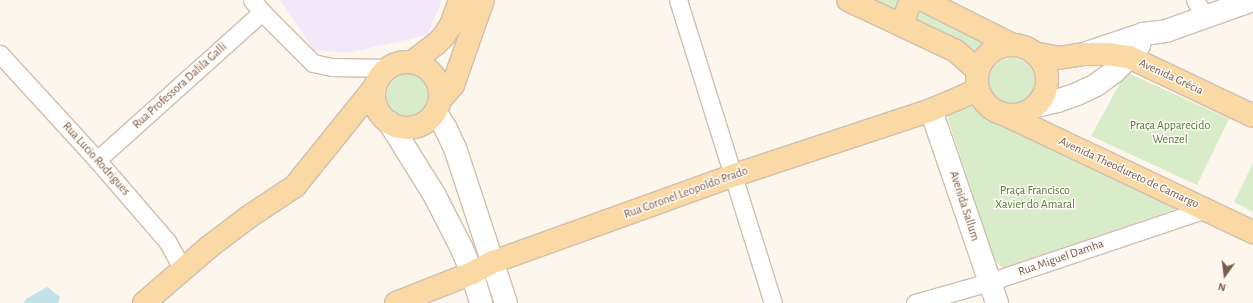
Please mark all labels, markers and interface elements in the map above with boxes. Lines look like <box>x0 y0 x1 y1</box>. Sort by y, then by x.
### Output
street label: Rua Professora Dalila Galli <box>130 40 230 132</box>
street label: Avenida Grécia <box>1137 56 1205 98</box>
street label: Rua Lucio Rodrigues <box>59 119 133 199</box>
park label: Praça Apparecido Wenzel <box>1130 119 1210 147</box>
street label: Avenida Theodureto de Camargo <box>1057 134 1201 212</box>
street label: Rua Coronel Leopoldo Prado <box>622 164 750 222</box>
street label: Avenida Sallum <box>946 169 982 243</box>
park label: Praça Francisco Xavier do Amaral <box>995 184 1075 212</box>
street label: Rua Miguel Damha <box>1016 237 1106 279</box>
north arrow <box>1205 255 1245 295</box>
text: N <box>1217 281 1227 293</box>

